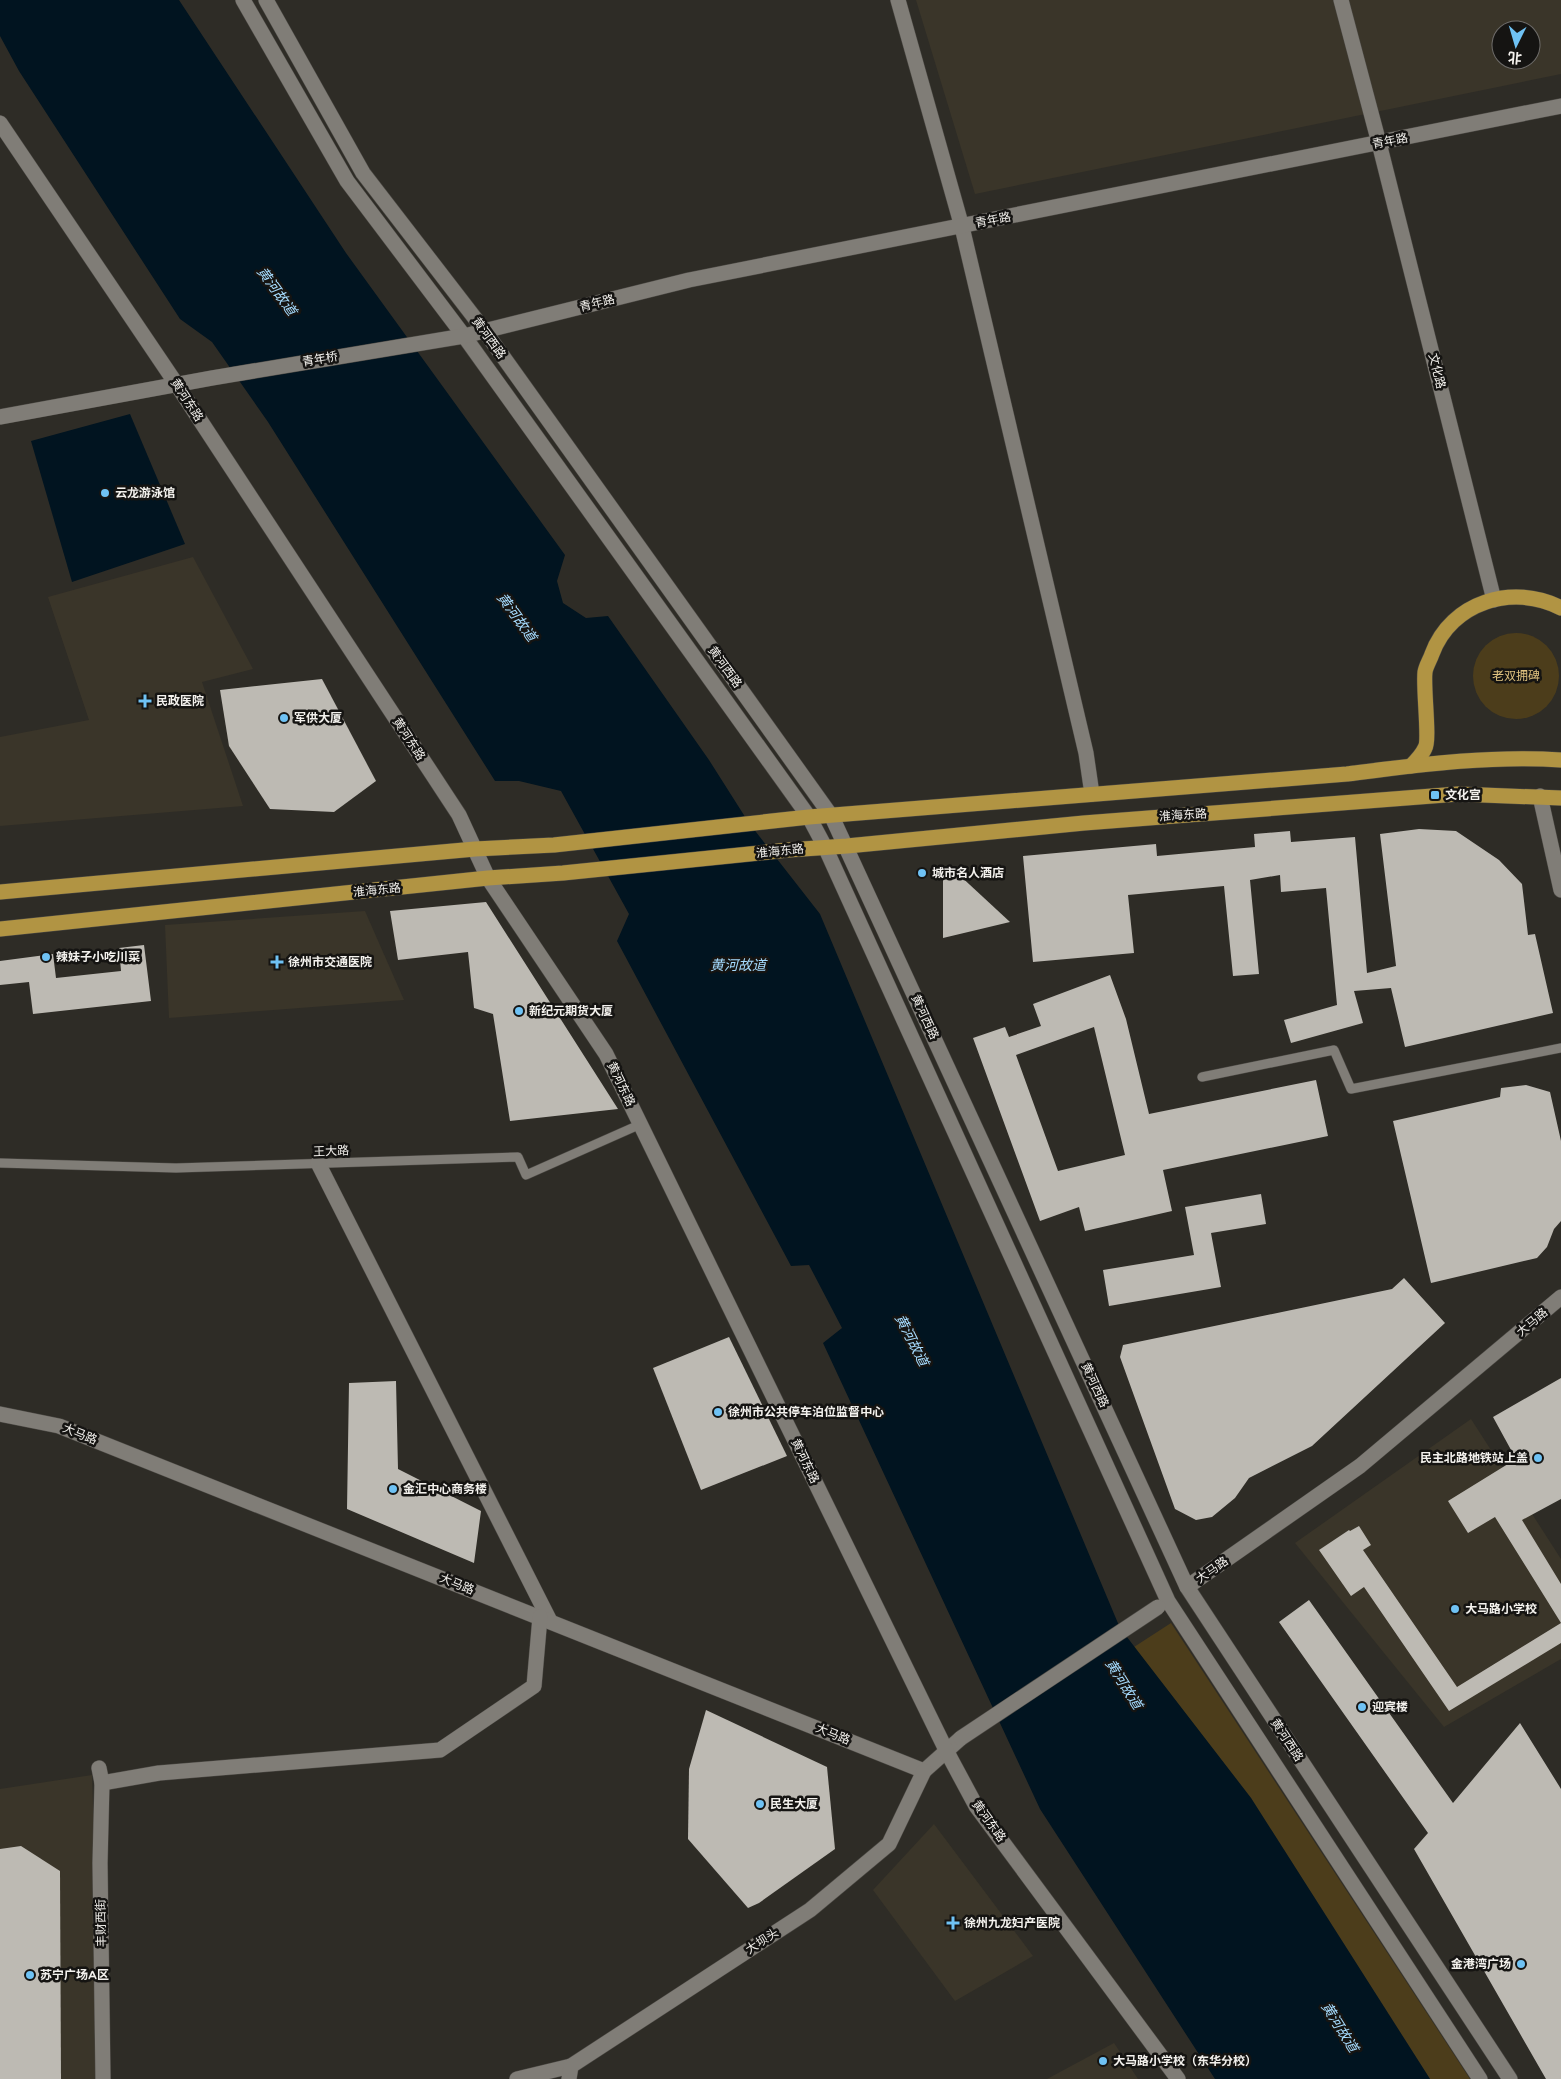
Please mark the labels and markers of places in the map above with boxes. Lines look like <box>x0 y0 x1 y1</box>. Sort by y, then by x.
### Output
place label: 云龙游泳馆 <box>115 486 175 500</box>
marker: 云龙游泳馆 <box>99 487 111 499</box>
marker: 民政医院 <box>138 694 152 708</box>
place label: 民政医院 <box>156 694 204 708</box>
place label: 军供大厦 <box>294 711 342 725</box>
marker: 军供大厦 <box>278 712 290 724</box>
place label: 文化宫 <box>1445 788 1481 802</box>
marker: 文化宫 <box>1429 789 1441 801</box>
place label: 城市名人酒店 <box>932 866 1004 880</box>
marker: 城市名人酒店 <box>916 867 928 879</box>
place label: 辣妹子小吃川菜 <box>56 950 140 964</box>
marker: 辣妹子小吃川菜 <box>40 951 52 963</box>
marker: 徐州市交通医院 <box>270 955 284 969</box>
place label: 徐州市交通医院 <box>288 955 372 969</box>
place label: 新纪元期货大厦 <box>529 1004 613 1018</box>
marker: 新纪元期货大厦 <box>513 1005 525 1017</box>
place label: 徐州市公共停车泊位监督中心 <box>728 1405 884 1419</box>
marker: 徐州市公共停车泊位监督中心 <box>712 1406 724 1418</box>
place label: 民主北路地铁站上盖 <box>1420 1451 1528 1465</box>
marker: 民主北路地铁站上盖 <box>1532 1452 1544 1464</box>
place label: 金汇中心商务楼 <box>403 1482 487 1496</box>
marker: 金汇中心商务楼 <box>387 1483 399 1495</box>
place label: 大马路小学校 <box>1465 1602 1537 1616</box>
marker: 大马路小学校 <box>1449 1603 1461 1615</box>
place label: 迎宾楼 <box>1372 1700 1408 1714</box>
marker: 迎宾楼 <box>1356 1701 1368 1713</box>
place label: 民生大厦 <box>770 1797 818 1811</box>
marker: 民生大厦 <box>754 1798 766 1810</box>
marker: 徐州九龙妇产医院 <box>946 1916 960 1930</box>
place label: 徐州九龙妇产医院 <box>964 1916 1060 1930</box>
place label: 金港湾广场 <box>1451 1957 1511 1971</box>
marker: 金港湾广场 <box>1515 1958 1527 1970</box>
place label: 苏宁广场A区 <box>40 1968 109 1982</box>
marker: 苏宁广场A区 <box>24 1969 36 1981</box>
place label: 大马路小学校（东华分校） <box>1113 2054 1257 2068</box>
marker: 大马路小学校（东华分校） <box>1097 2055 1109 2067</box>

